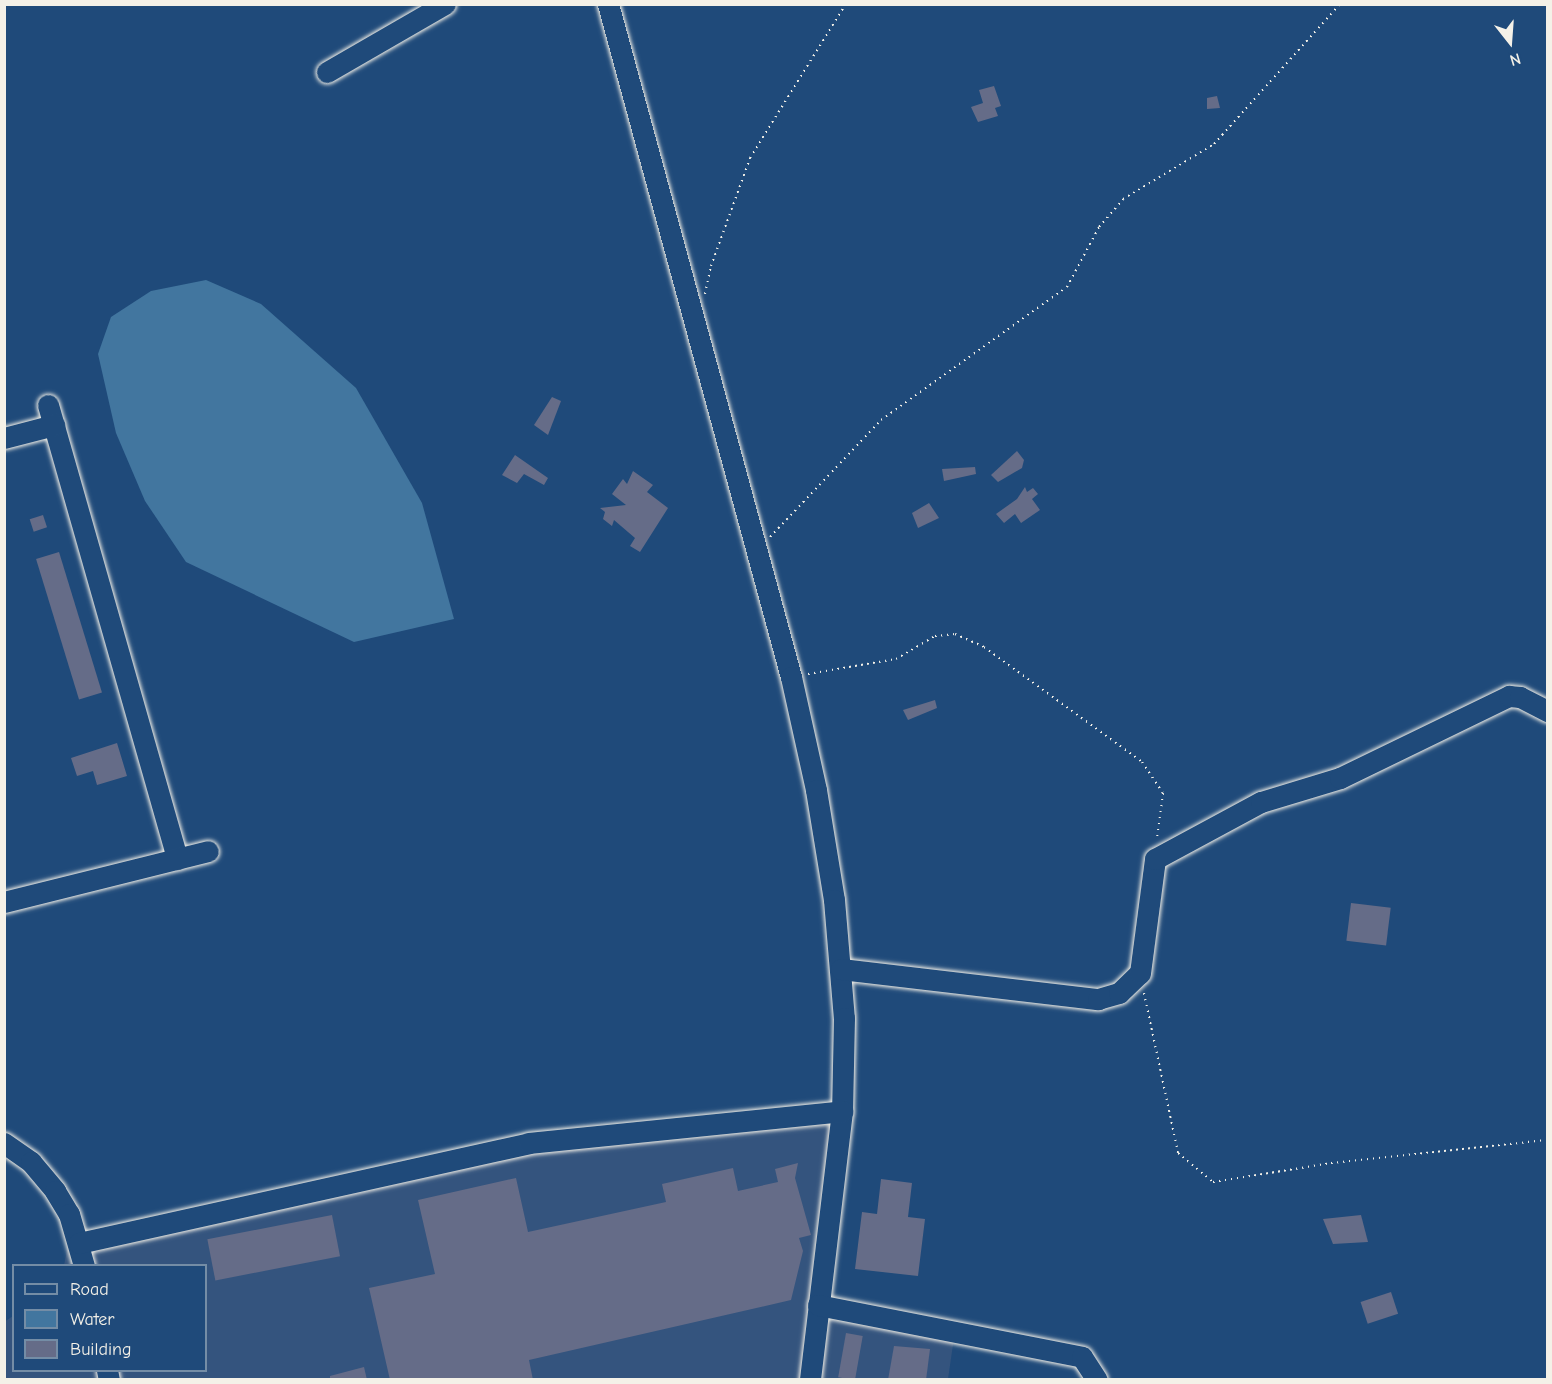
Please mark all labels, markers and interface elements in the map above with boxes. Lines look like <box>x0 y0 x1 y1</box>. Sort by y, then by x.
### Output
north arrow <box>1480 12 1540 72</box>
text: N <box>1508 49 1523 69</box>
legend <box>12 1264 207 1372</box>
text: Road <box>70 1279 109 1300</box>
text: Water <box>70 1309 114 1330</box>
text: Building <box>70 1339 132 1360</box>

